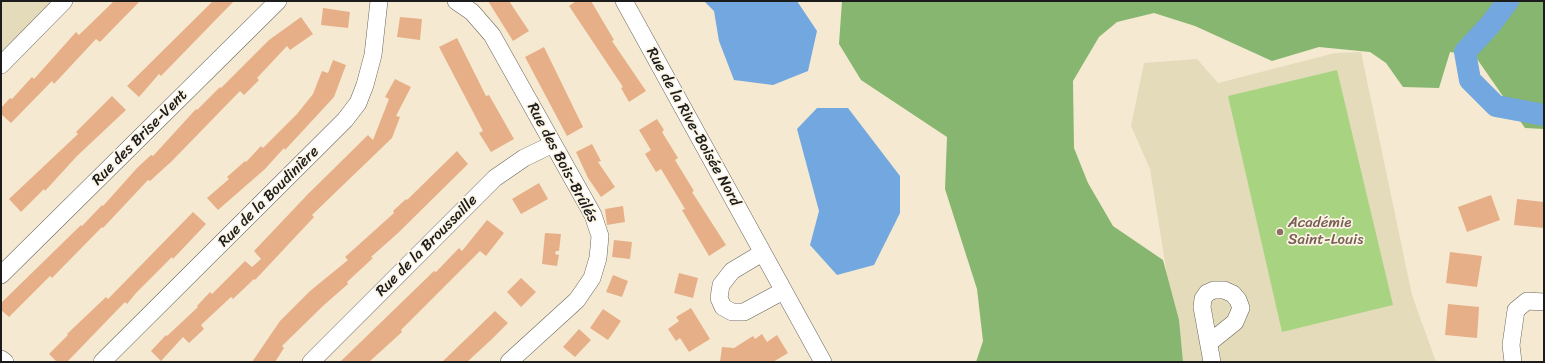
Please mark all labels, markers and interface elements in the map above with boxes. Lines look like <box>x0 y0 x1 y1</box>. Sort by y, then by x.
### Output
street label: Rue de la Rive-Boisée Nord <box>642 45 744 209</box>
street label: Rue des Brise-Vent <box>89 87 191 189</box>
street label: Rue des Bois-Brûlés <box>523 100 601 226</box>
street label: Rue de la Boudinière <box>215 143 323 251</box>
street label: Rue de la Broussaille <box>372 191 482 301</box>
place label: Académie Saint-Louis <box>1288 214 1363 249</box>
marker: Académie Saint-Louis <box>1275 227 1285 237</box>

